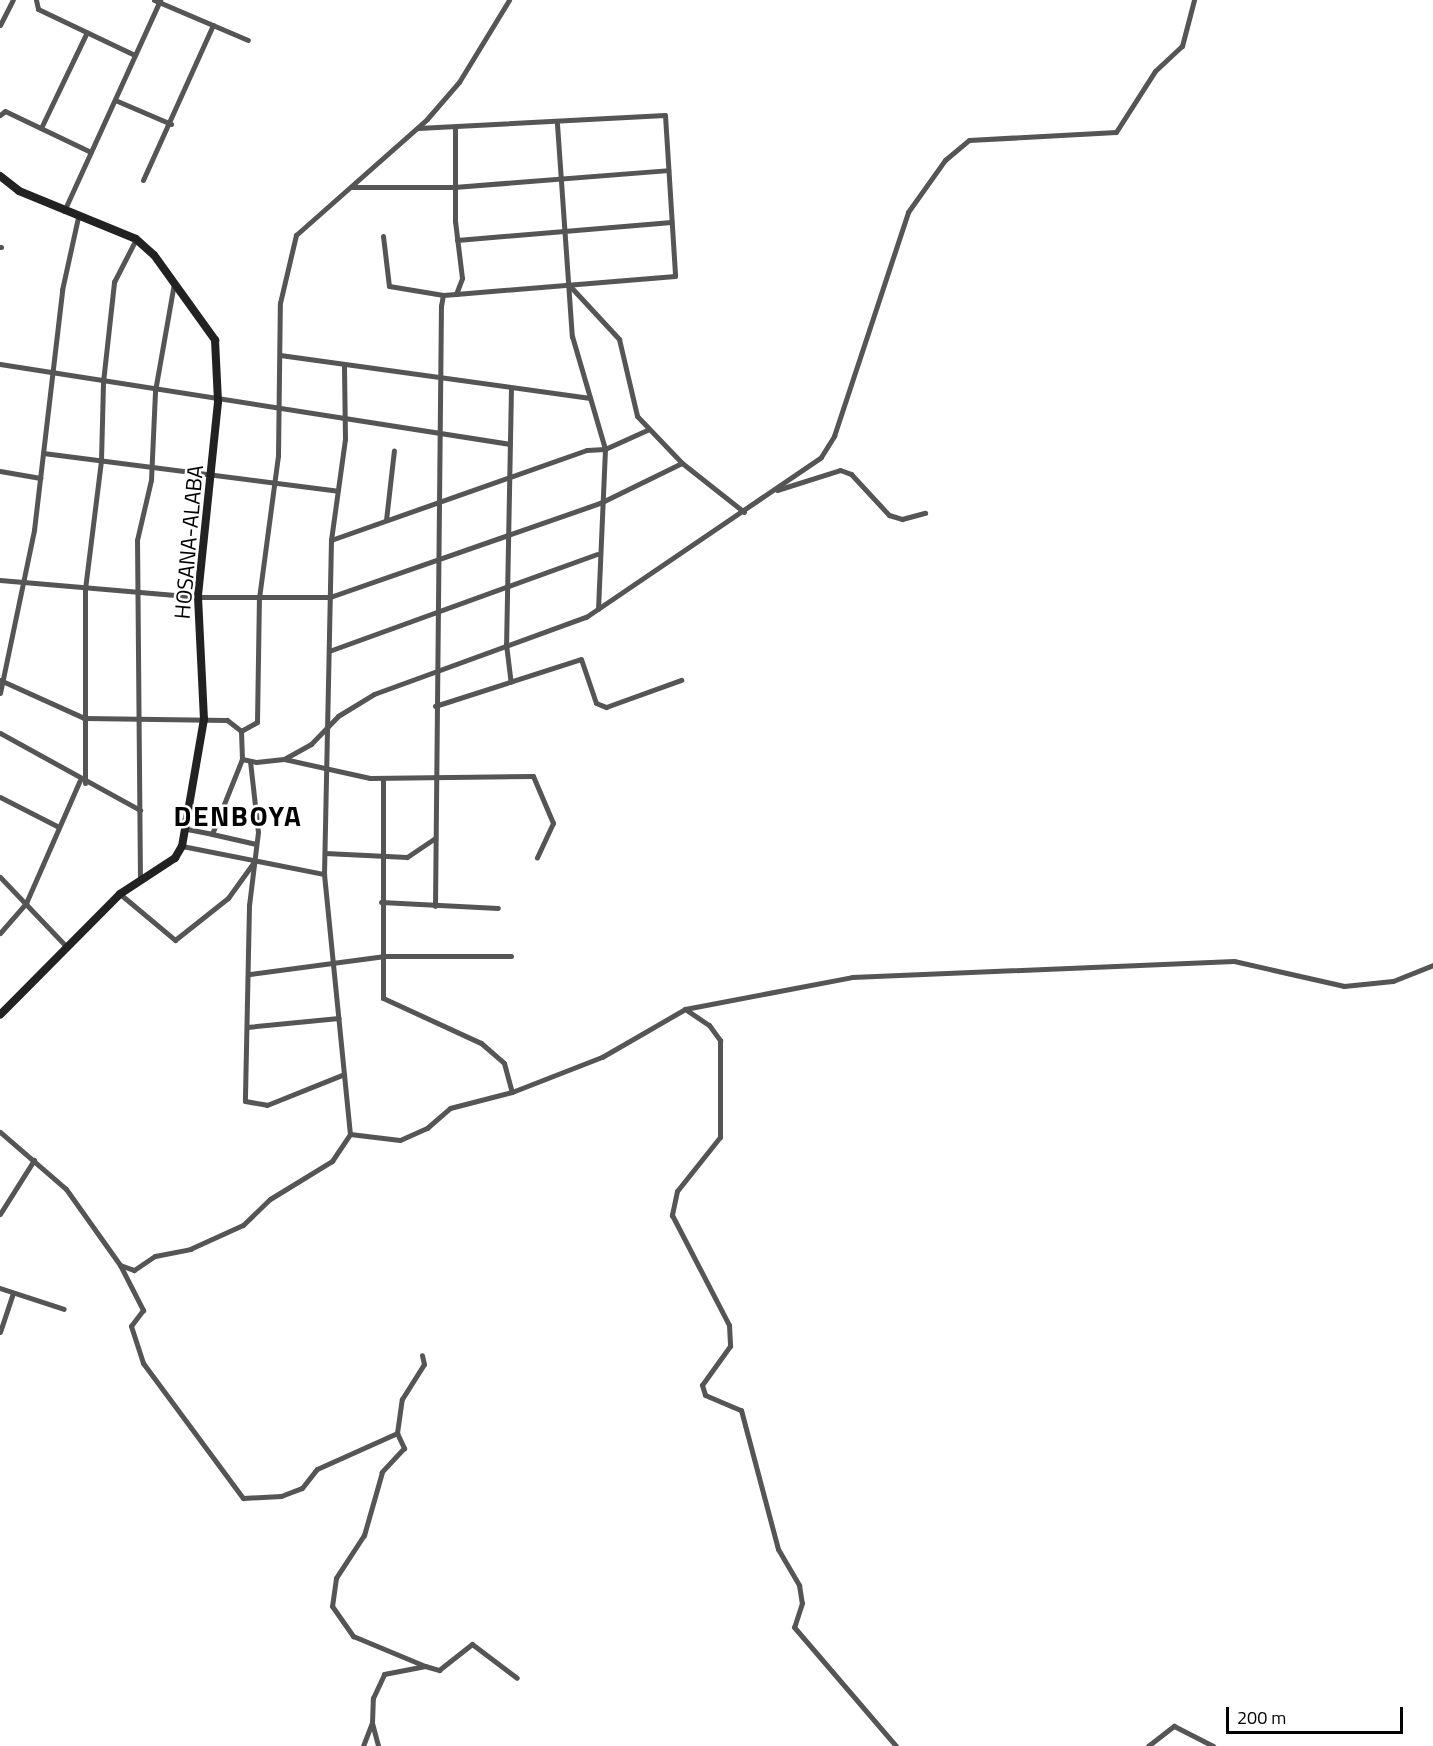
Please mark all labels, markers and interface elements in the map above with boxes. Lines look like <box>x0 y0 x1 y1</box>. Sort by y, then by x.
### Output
street label: HOSANA-ALABA <box>169 464 209 620</box>
district label: DENBOYA <box>174 799 302 833</box>
scale bar <box>1229 1695 1406 1733</box>
text: 200 m <box>1237 1704 1286 1731</box>

